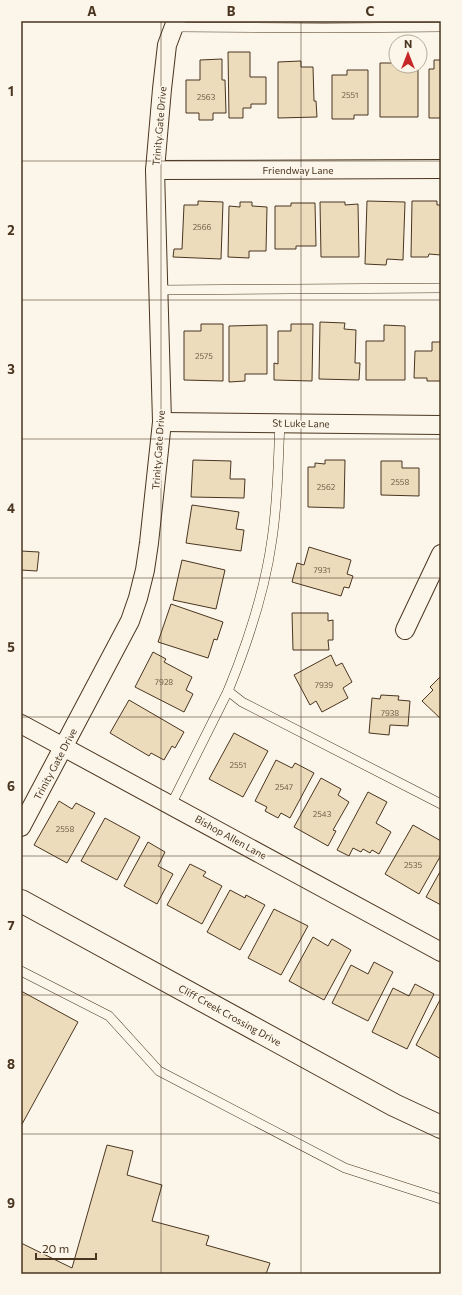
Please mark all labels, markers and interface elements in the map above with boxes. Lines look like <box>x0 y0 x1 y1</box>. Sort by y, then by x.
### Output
text: A <box>87 3 97 19</box>
text: B <box>227 3 236 19</box>
text: C <box>366 3 375 19</box>
north arrow <box>388 34 428 74</box>
text: N <box>404 37 412 50</box>
text: 1 <box>8 83 14 99</box>
street label: Trinity Gate Drive <box>150 86 168 166</box>
house number: 2551 <box>341 90 359 100</box>
house number: 2563 <box>197 92 216 102</box>
street label: Friendway Lane <box>262 164 334 176</box>
text: 2 <box>7 222 15 238</box>
house number: 2566 <box>193 222 212 232</box>
house number: 2575 <box>195 351 213 361</box>
text: 3 <box>7 361 15 377</box>
street label: Trinity Gate Drive <box>149 410 167 490</box>
street label: St Luke Lane <box>272 416 330 430</box>
house number: 2558 <box>391 477 409 487</box>
house number: 2562 <box>317 482 336 492</box>
text: 4 <box>7 500 15 516</box>
house number: 7931 <box>313 565 331 575</box>
text: 5 <box>7 639 15 655</box>
house number: 7928 <box>155 677 173 687</box>
house number: 7939 <box>315 680 333 690</box>
house number: 7938 <box>381 708 399 718</box>
street label: Trinity Gate Drive <box>31 726 79 802</box>
house number: 2551 <box>229 760 247 770</box>
text: 6 <box>7 778 15 794</box>
house number: 2547 <box>275 782 293 792</box>
house number: 2543 <box>313 809 332 819</box>
street label: Bishop Allen Lane <box>193 812 269 862</box>
house number: 2558 <box>56 824 74 834</box>
house number: 2535 <box>404 860 422 870</box>
text: 7 <box>7 917 15 933</box>
street label: Cliff Creek Crossing Drive <box>177 982 283 1048</box>
text: 8 <box>7 1056 15 1072</box>
text: 9 <box>7 1195 15 1211</box>
scale bar <box>36 1235 96 1261</box>
text: 20 m <box>42 1241 69 1255</box>

